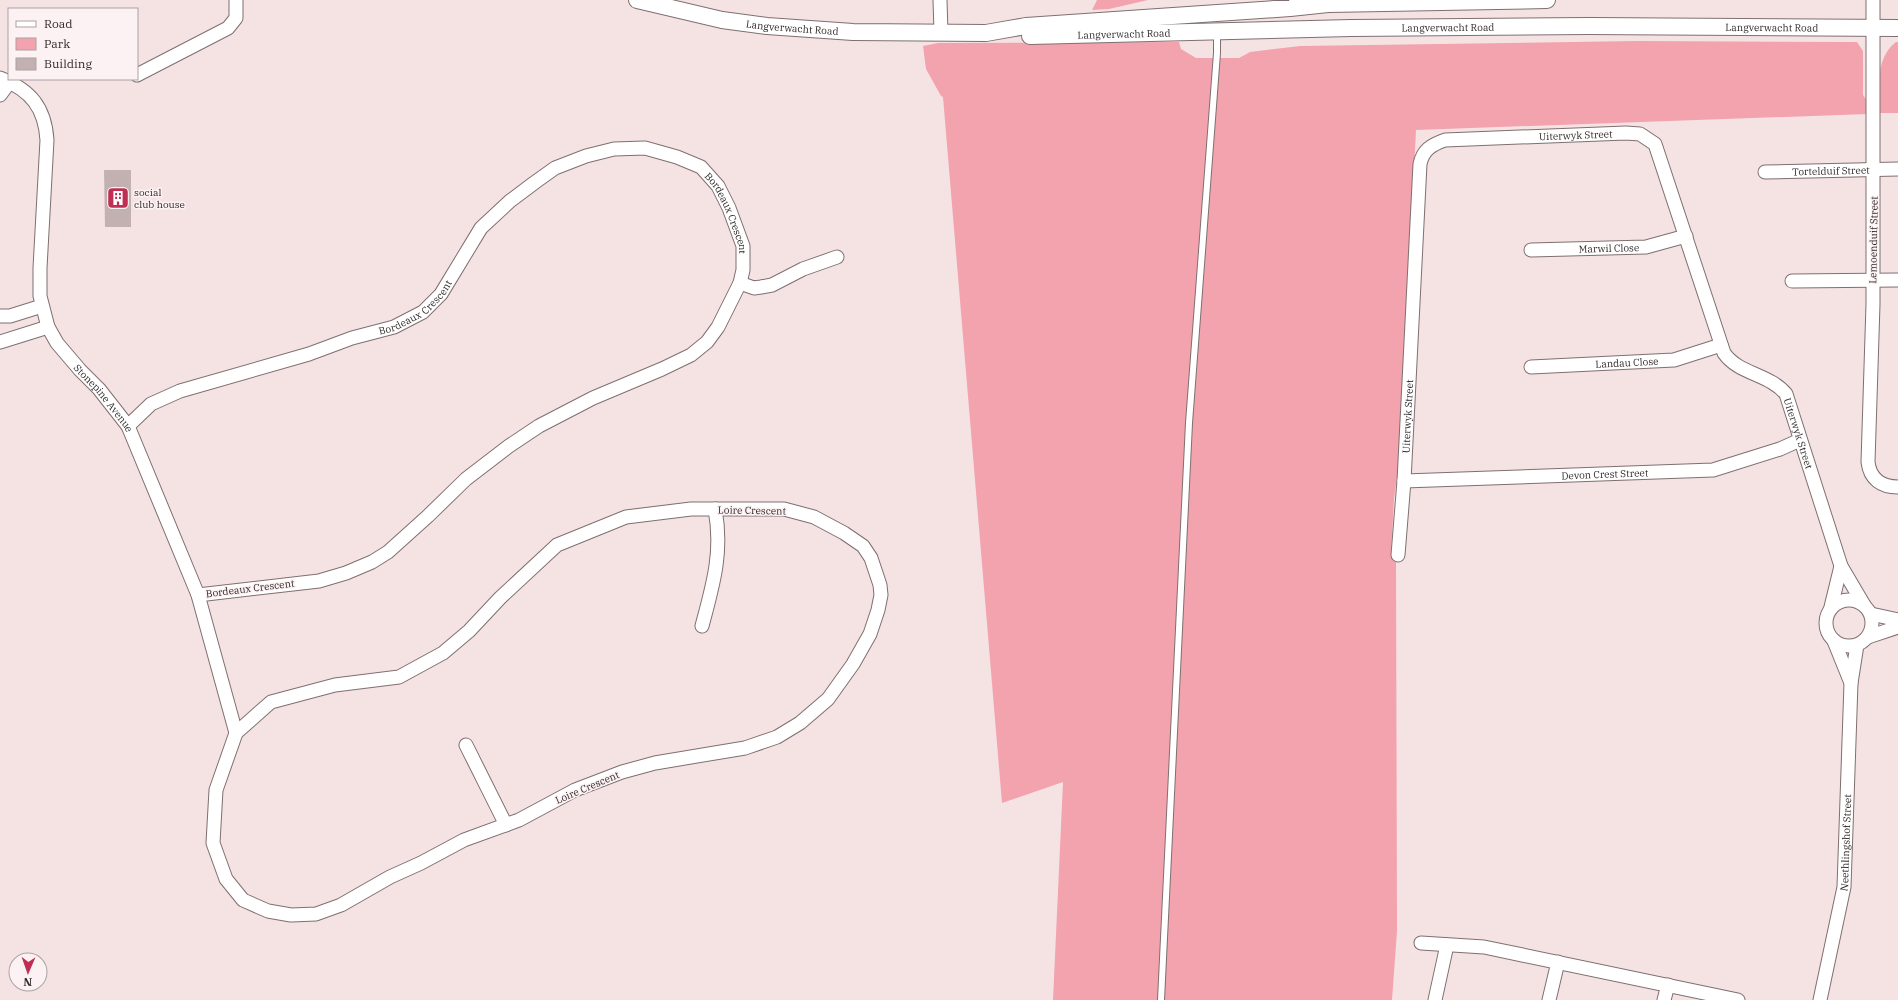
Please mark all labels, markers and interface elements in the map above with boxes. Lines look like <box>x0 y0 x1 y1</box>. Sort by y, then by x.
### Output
legend <box>8 8 138 80</box>
text: Road <box>44 16 73 31</box>
street label: Langverwacht Road <box>745 17 839 38</box>
street label: Langverwacht Road <box>1401 21 1494 35</box>
street label: Langverwacht Road <box>1725 21 1818 34</box>
street label: Langverwacht Road <box>1077 27 1171 42</box>
text: Park <box>44 36 70 51</box>
text: Building <box>44 56 92 71</box>
street label: Uiterwyk Street <box>1539 128 1613 143</box>
street label: Tortelduif Street <box>1792 164 1870 178</box>
street label: Bordeaux Crescent <box>702 170 749 254</box>
building icon: social club house <box>105 185 131 211</box>
place label: social club house <box>134 186 185 211</box>
street label: Lemoenduif Street <box>1866 196 1881 284</box>
street label: Marwil Close <box>1579 241 1639 256</box>
street label: Bordeaux Crescent <box>377 277 455 338</box>
street label: Landau Close <box>1595 355 1659 371</box>
street label: Stonepine Avenue <box>71 362 136 434</box>
street label: Uiterwyk Street <box>1399 379 1416 454</box>
street label: Uiterwyk Street <box>1781 396 1816 471</box>
street label: Devon Crest Street <box>1561 466 1649 482</box>
street label: Loire Crescent <box>718 503 787 518</box>
street label: Bordeaux Crescent <box>205 577 296 600</box>
street label: Loire Crescent <box>553 768 622 807</box>
street label: Neethlingshof Street <box>1837 793 1854 892</box>
north arrow <box>8 952 48 992</box>
text: N <box>23 975 32 989</box>

